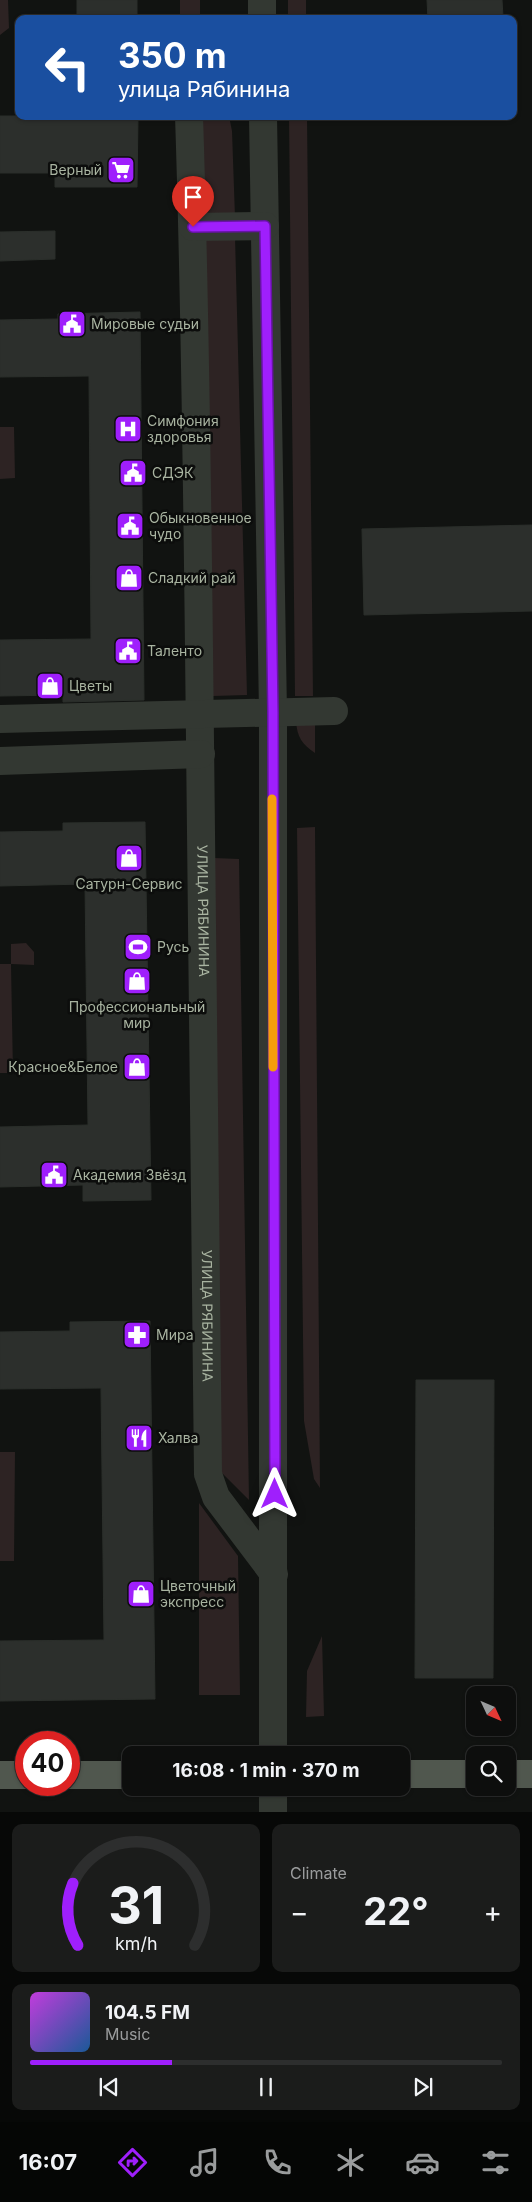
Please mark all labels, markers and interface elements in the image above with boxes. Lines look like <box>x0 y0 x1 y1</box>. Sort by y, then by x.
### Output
text: 350 m <box>118 34 227 76</box>
icon: left <box>35 35 100 100</box>
text: улица Рябинина <box>118 76 290 102</box>
supermarket icon: Верный <box>106 155 136 185</box>
place label: Верный <box>49 161 102 178</box>
pin <box>172 176 214 227</box>
icon: arrive <box>179 183 207 211</box>
public building icon: Мировые судьи <box>57 309 87 339</box>
place label: Мировые судьи <box>91 315 199 332</box>
place label: Симфония здоровья <box>147 412 219 445</box>
hospital icon: Симфония здоровья <box>113 414 143 444</box>
public building icon: СДЭК <box>118 458 148 488</box>
place label: СДЭК <box>152 464 194 481</box>
place label: Обыкновенное чудо <box>149 509 252 542</box>
public building icon: Обыкновенное чудо <box>115 511 145 541</box>
shop icon: Сладкий рай <box>114 563 144 593</box>
place label: Сладкий рай <box>148 569 236 586</box>
public building icon: Таленто <box>113 636 143 666</box>
place label: Таленто <box>147 642 202 659</box>
shop icon: Цветы <box>35 671 65 701</box>
place label: Цветы <box>69 677 112 694</box>
shop icon: Сатурн-Сервис <box>114 843 144 873</box>
street label: УЛИЦА РЯБИНИНА <box>194 845 213 977</box>
place label: Сатурн-Сервис <box>75 875 183 892</box>
sports icon: Русь <box>123 932 153 962</box>
place label: Русь <box>157 938 190 955</box>
shop icon: Профессиональный мир <box>122 966 152 996</box>
place label: Профессиональный мир <box>69 998 205 1031</box>
shop icon: Красное&Белое <box>122 1052 152 1082</box>
place label: Красное&Белое <box>8 1058 118 1075</box>
public building icon: Академия Звёзд <box>39 1160 69 1190</box>
place label: Академия Звёзд <box>73 1166 186 1183</box>
street label: УЛИЦА РЯБИНИНА <box>199 1250 217 1382</box>
pharmacy icon: Мира <box>122 1320 152 1350</box>
place label: Мира <box>156 1326 194 1343</box>
restaurant icon: Халва <box>124 1423 154 1453</box>
place label: Халва <box>158 1429 198 1446</box>
position arrow <box>248 1467 300 1519</box>
place label: Цветочный экспресс <box>160 1577 236 1610</box>
shop icon: Цветочный экспресс <box>126 1579 156 1609</box>
north arrow <box>466 1686 516 1736</box>
map controls <box>466 1686 516 1796</box>
speed limit sign: 40 <box>15 1731 80 1796</box>
button: search <box>466 1746 516 1796</box>
text: 16:08 · 1 min · 370 m <box>172 1759 360 1782</box>
text: Climate <box>290 1863 347 1883</box>
text: 31 <box>108 1874 164 1937</box>
text: 22° <box>363 1888 429 1934</box>
text: − <box>290 1895 309 1929</box>
text: + <box>483 1895 502 1929</box>
text: km/h <box>115 1933 157 1954</box>
text: 104.5 FM <box>105 2001 190 2024</box>
text: Music <box>105 2024 150 2044</box>
icon: previous <box>95 2073 123 2101</box>
icon: pause <box>252 2073 280 2101</box>
icon: next <box>409 2073 437 2101</box>
icon: directions <box>115 2145 150 2180</box>
icon: music <box>187 2145 222 2180</box>
icon: phone <box>260 2145 295 2180</box>
icon: climate <box>333 2145 368 2180</box>
icon: car <box>405 2145 440 2180</box>
icon: filters <box>478 2145 513 2180</box>
text: 16:07 <box>19 2149 77 2175</box>

